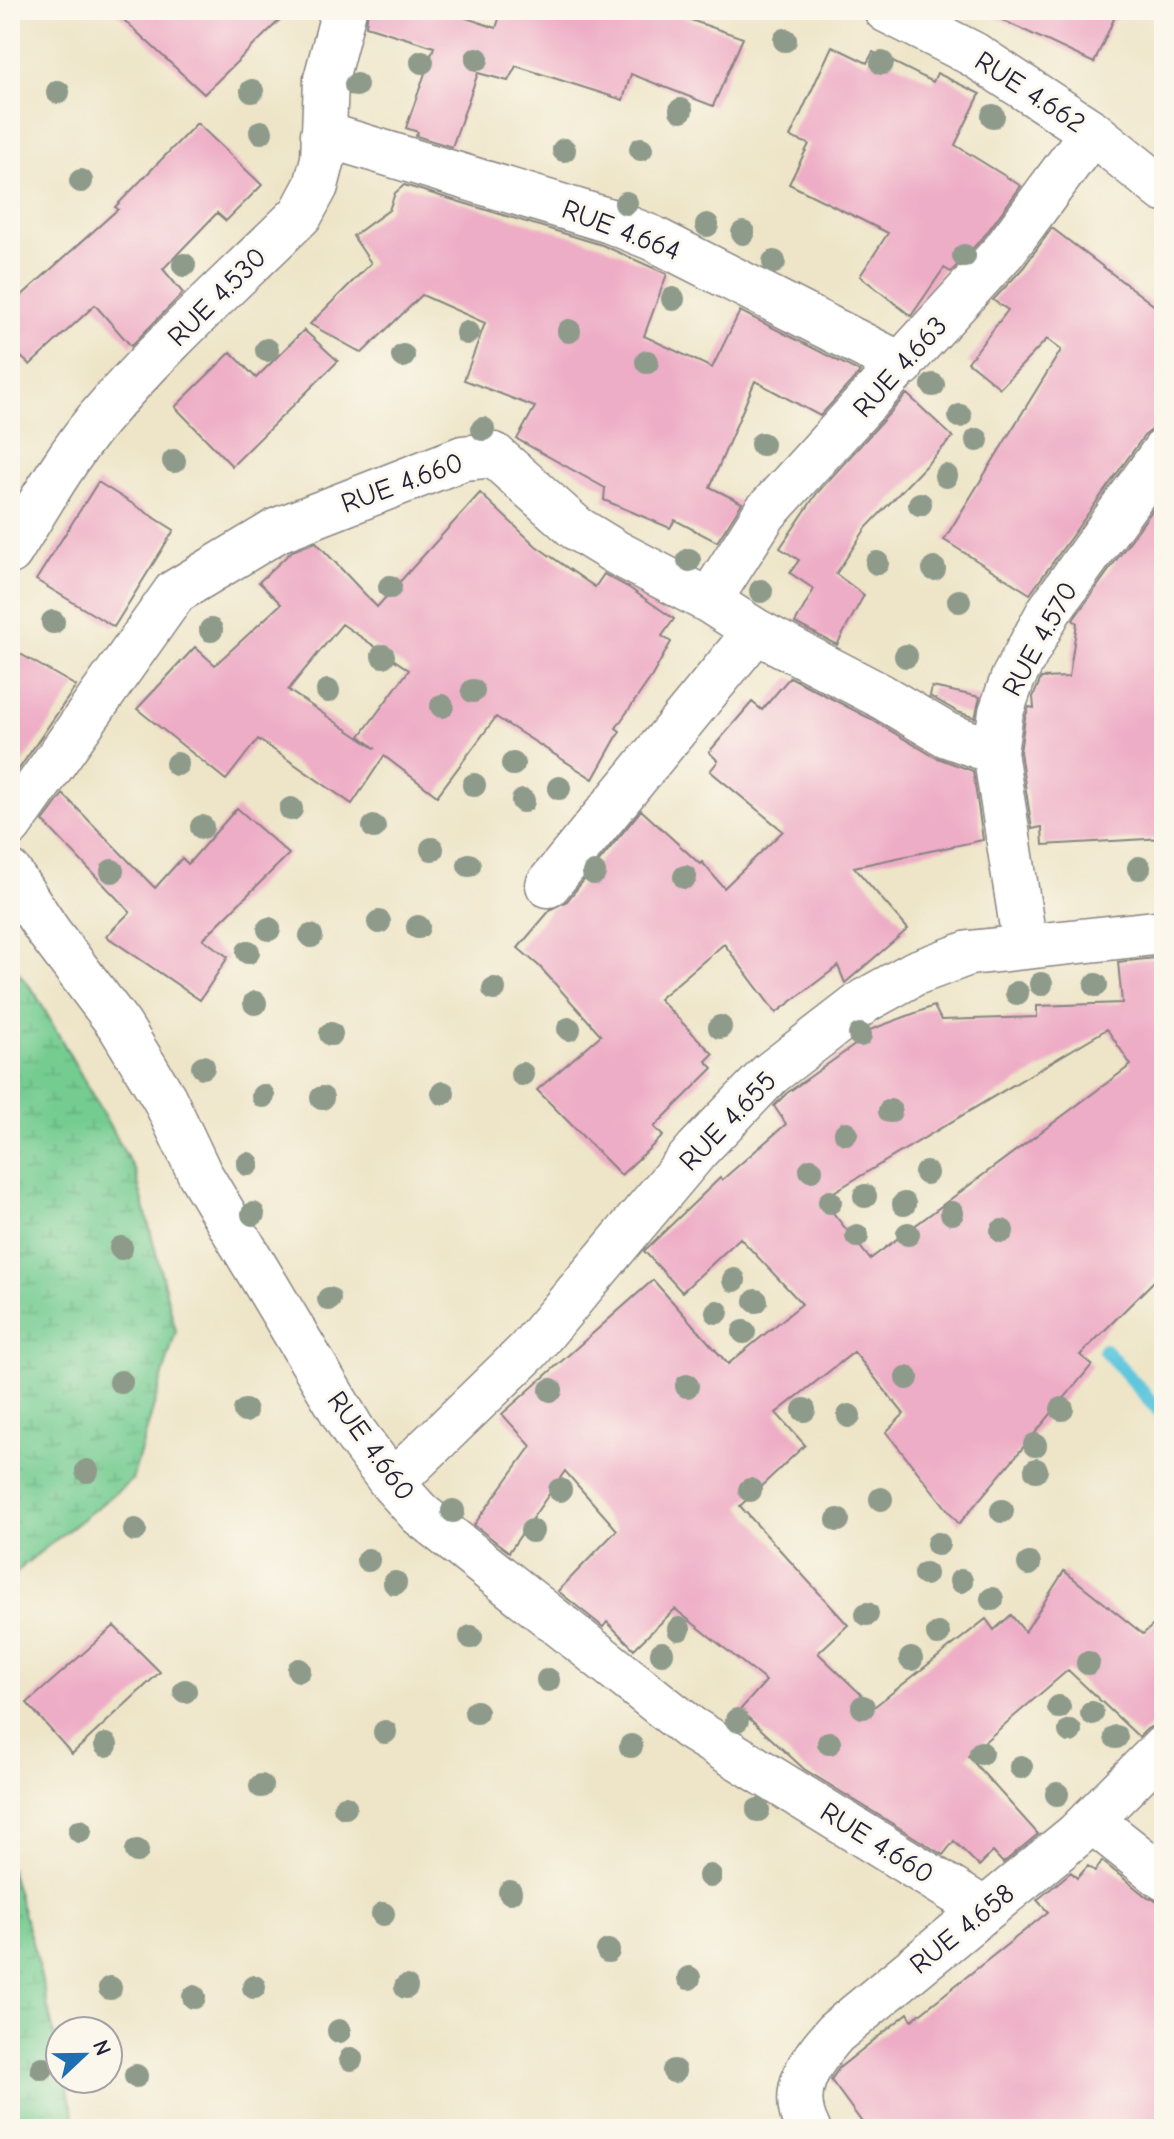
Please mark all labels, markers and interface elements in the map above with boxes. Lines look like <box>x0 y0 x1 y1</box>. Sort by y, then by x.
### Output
street label: RUE 4.662 <box>969 45 1091 139</box>
street label: RUE 4.664 <box>557 193 685 267</box>
street label: RUE 4.530 <box>161 241 273 353</box>
street label: RUE 4.663 <box>846 310 954 424</box>
street label: RUE 4.660 <box>337 446 467 520</box>
street label: RUE 4.570 <box>996 576 1084 702</box>
street label: RUE 4.655 <box>673 1065 783 1177</box>
street label: RUE 4.660 <box>321 1385 421 1507</box>
street label: RUE 4.660 <box>814 1796 940 1890</box>
street label: RUE 4.658 <box>903 1877 1021 1981</box>
north arrow <box>44 2015 124 2095</box>
text: N <box>87 2036 116 2059</box>

